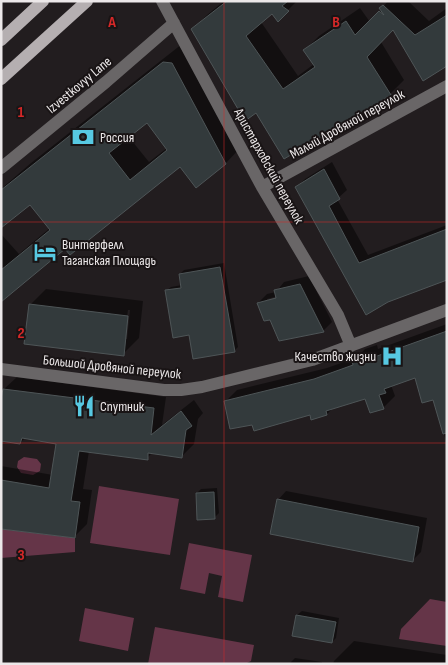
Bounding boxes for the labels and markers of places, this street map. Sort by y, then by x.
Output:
bank icon: Россия [70,124,96,150]
place label: Россия [100,129,134,146]
place label: Винтерфелл Таганская Площадь [62,236,156,269]
hotel icon: Винтерфелл Таганская Площадь [32,239,58,265]
hospital icon: Качество жизни [379,343,405,369]
place label: Качество жизни [295,348,376,365]
restaurant icon: Спутник [71,393,97,419]
place label: Спутник [100,398,145,415]

